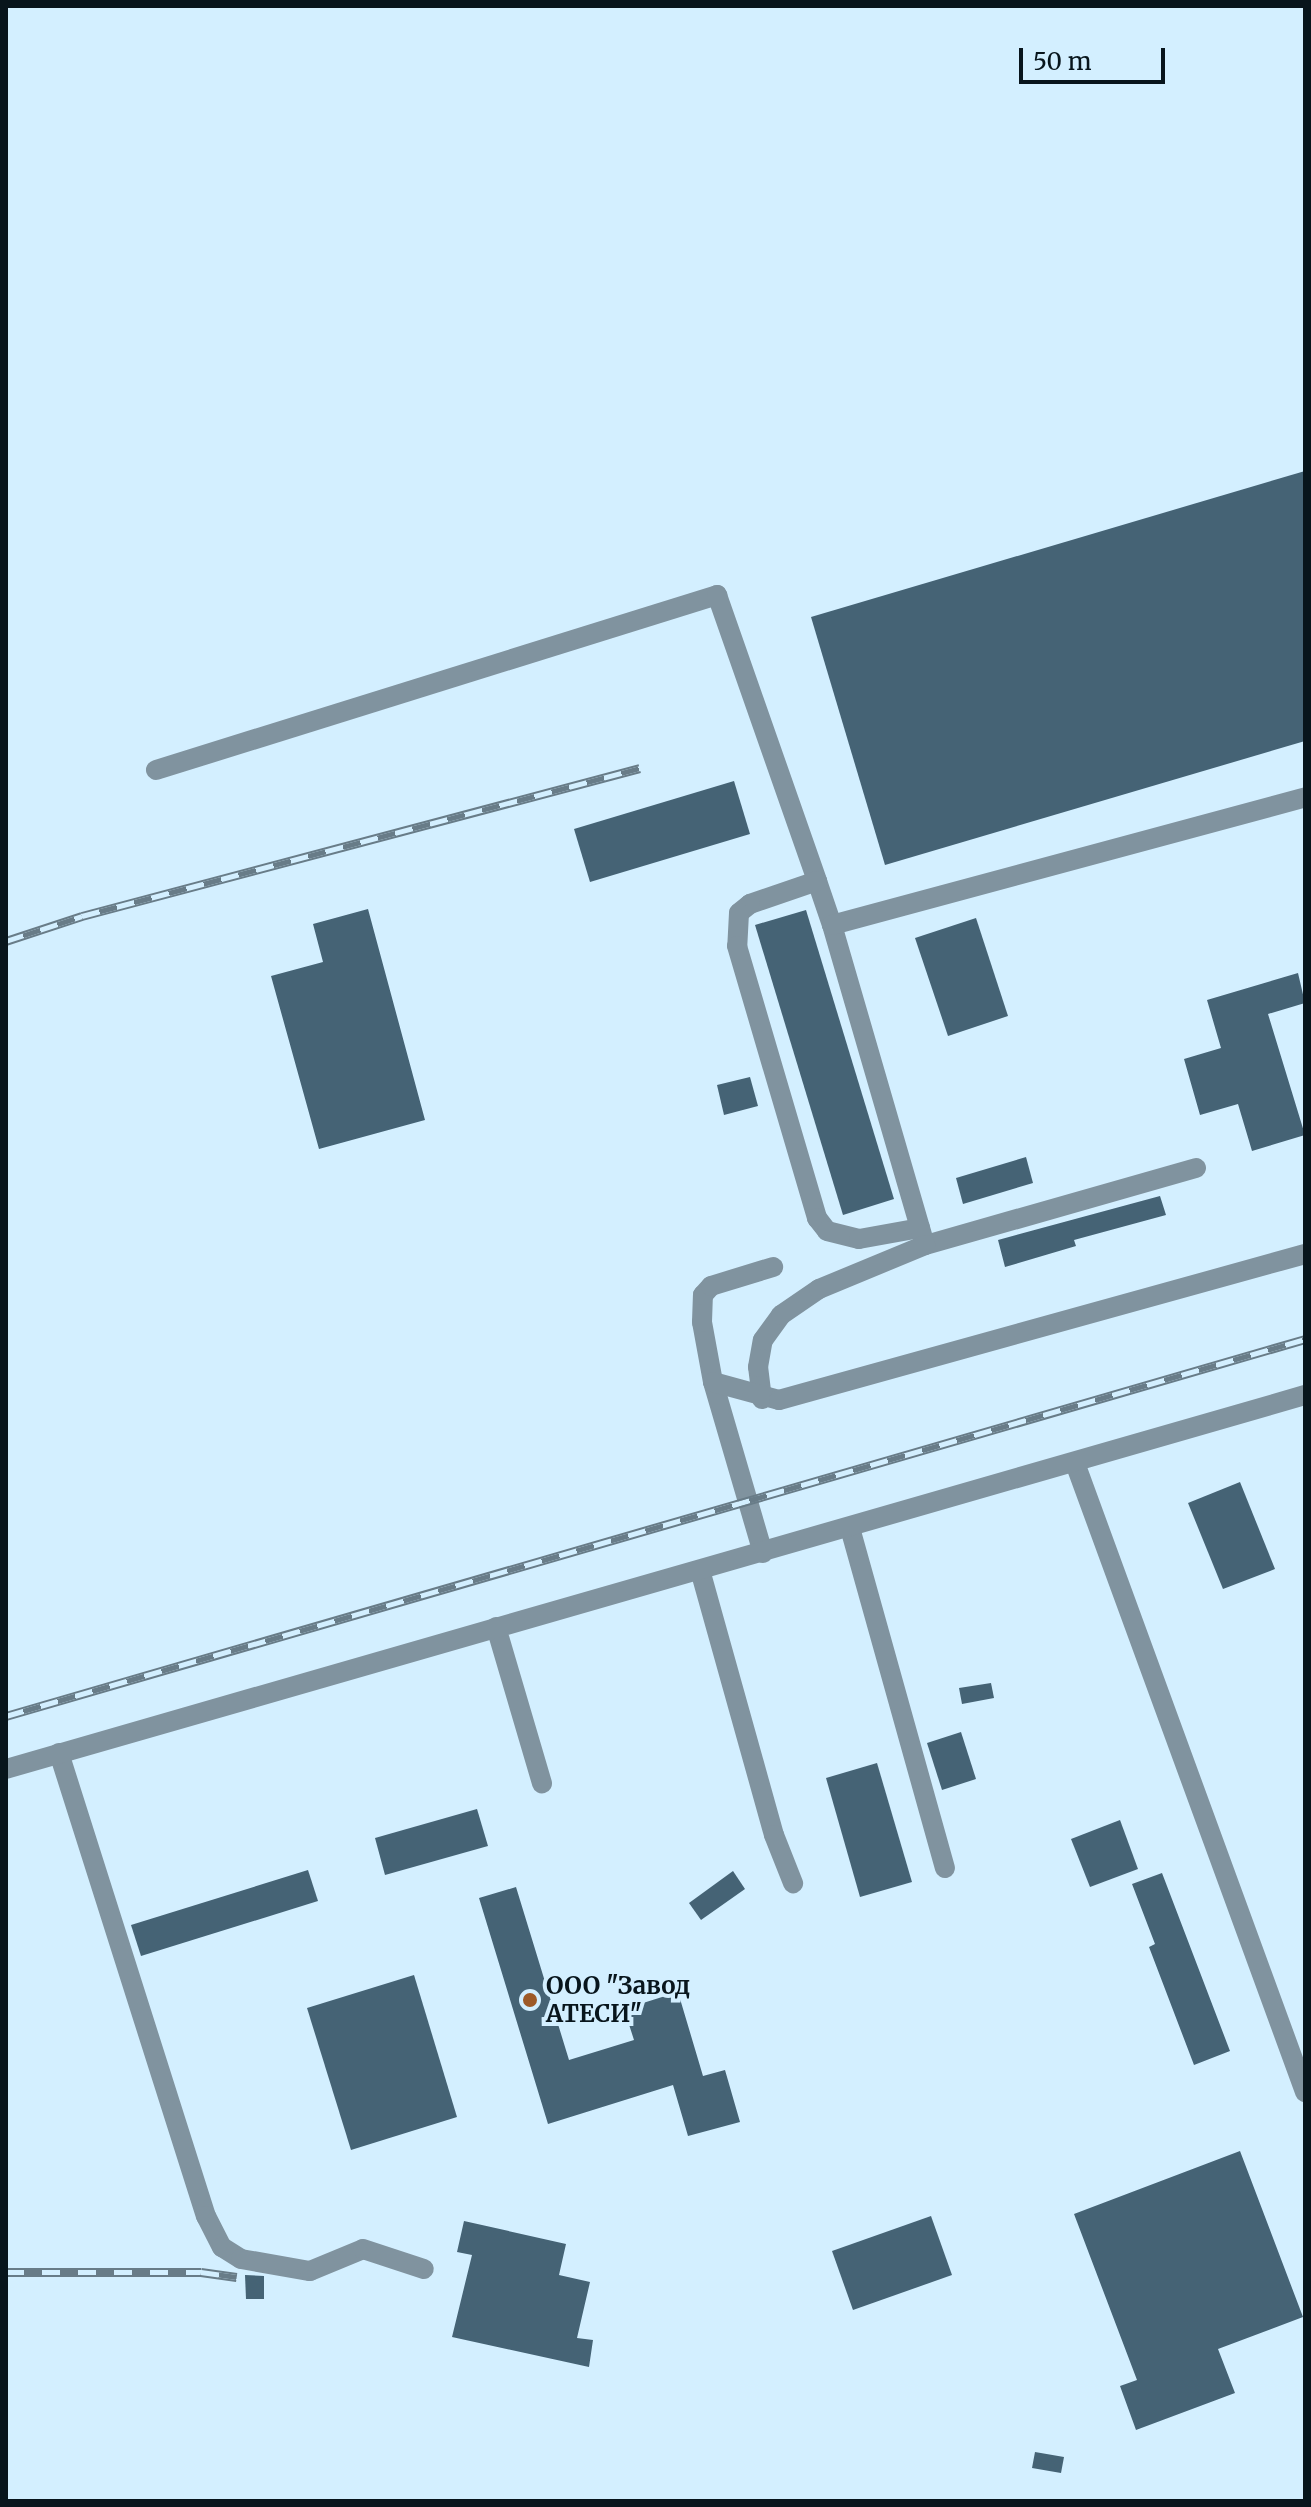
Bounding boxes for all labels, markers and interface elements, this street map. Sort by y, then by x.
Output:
scale bar [1023,32,1169,82]
text: 50 m [1033,46,1092,77]
place label: ООО "Завод АТЕСИ" [546,1972,690,2028]
marker: ООО "Завод АТЕСИ" [521,1991,539,2009]

